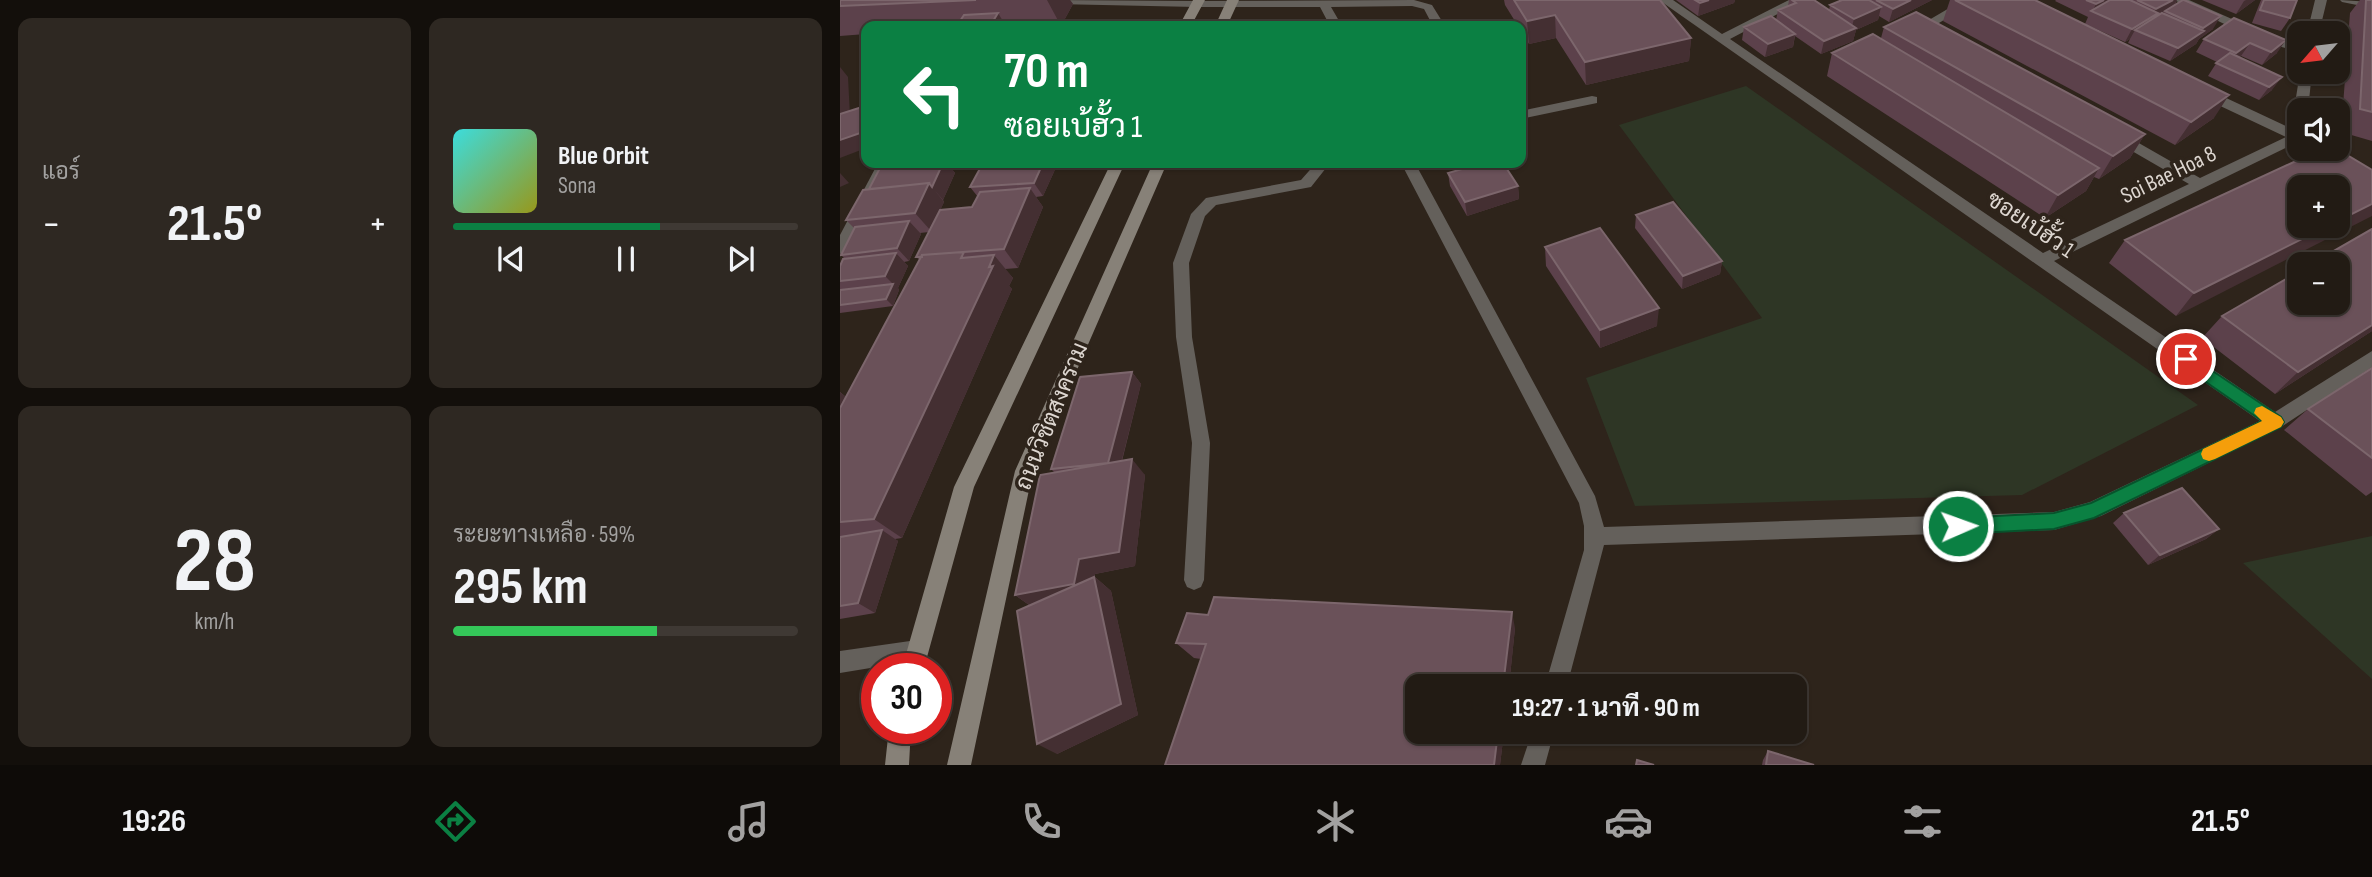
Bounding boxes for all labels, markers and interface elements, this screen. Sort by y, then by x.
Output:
north arrow [2287,21,2350,84]
map controls [2287,21,2350,315]
text: 70 m [1004,43,1089,102]
icon: left [889,49,980,140]
button: sound [2287,98,2350,161]
text: ซอยเบ้ฮั้ว 1 [1004,108,1142,147]
street label: Soi Bae Hoa 8 [2116,140,2221,210]
text: Blue Orbit [558,141,649,172]
text: แอร์ [42,158,80,186]
text: Sona [558,172,596,200]
button: + [2287,175,2350,238]
street label: ซอยเบ้ฮั้ว 1 [1981,179,2084,264]
text: 21.5° [167,193,262,256]
text: − [42,202,61,247]
text: + [368,202,387,247]
icon: previous [492,240,530,278]
icon: pause [607,240,645,278]
icon: next [722,240,760,278]
button: − [2287,252,2350,315]
pin [2156,329,2216,389]
street label: ถนนวิชิตสงคราม [1009,338,1094,494]
icon: arrive [2167,340,2205,378]
position arrow [1921,489,1995,563]
text: 28 [173,508,256,617]
text: ระยะทางเหลือ · 59% [453,521,635,549]
text: 295 km [453,556,588,619]
text: km/h [195,608,234,636]
speed limit sign: 30 [861,653,952,744]
text: 19:27 · 1 นาที · 90 m [1512,693,1700,724]
icon: directions [431,797,480,846]
icon: music [724,797,773,846]
icon: phone [1017,797,1066,846]
icon: climate [1311,797,1360,846]
icon: car [1604,797,1653,846]
icon: filters [1898,797,1947,846]
text: 19:26 [122,802,186,841]
text: 21.5° [2191,802,2250,841]

